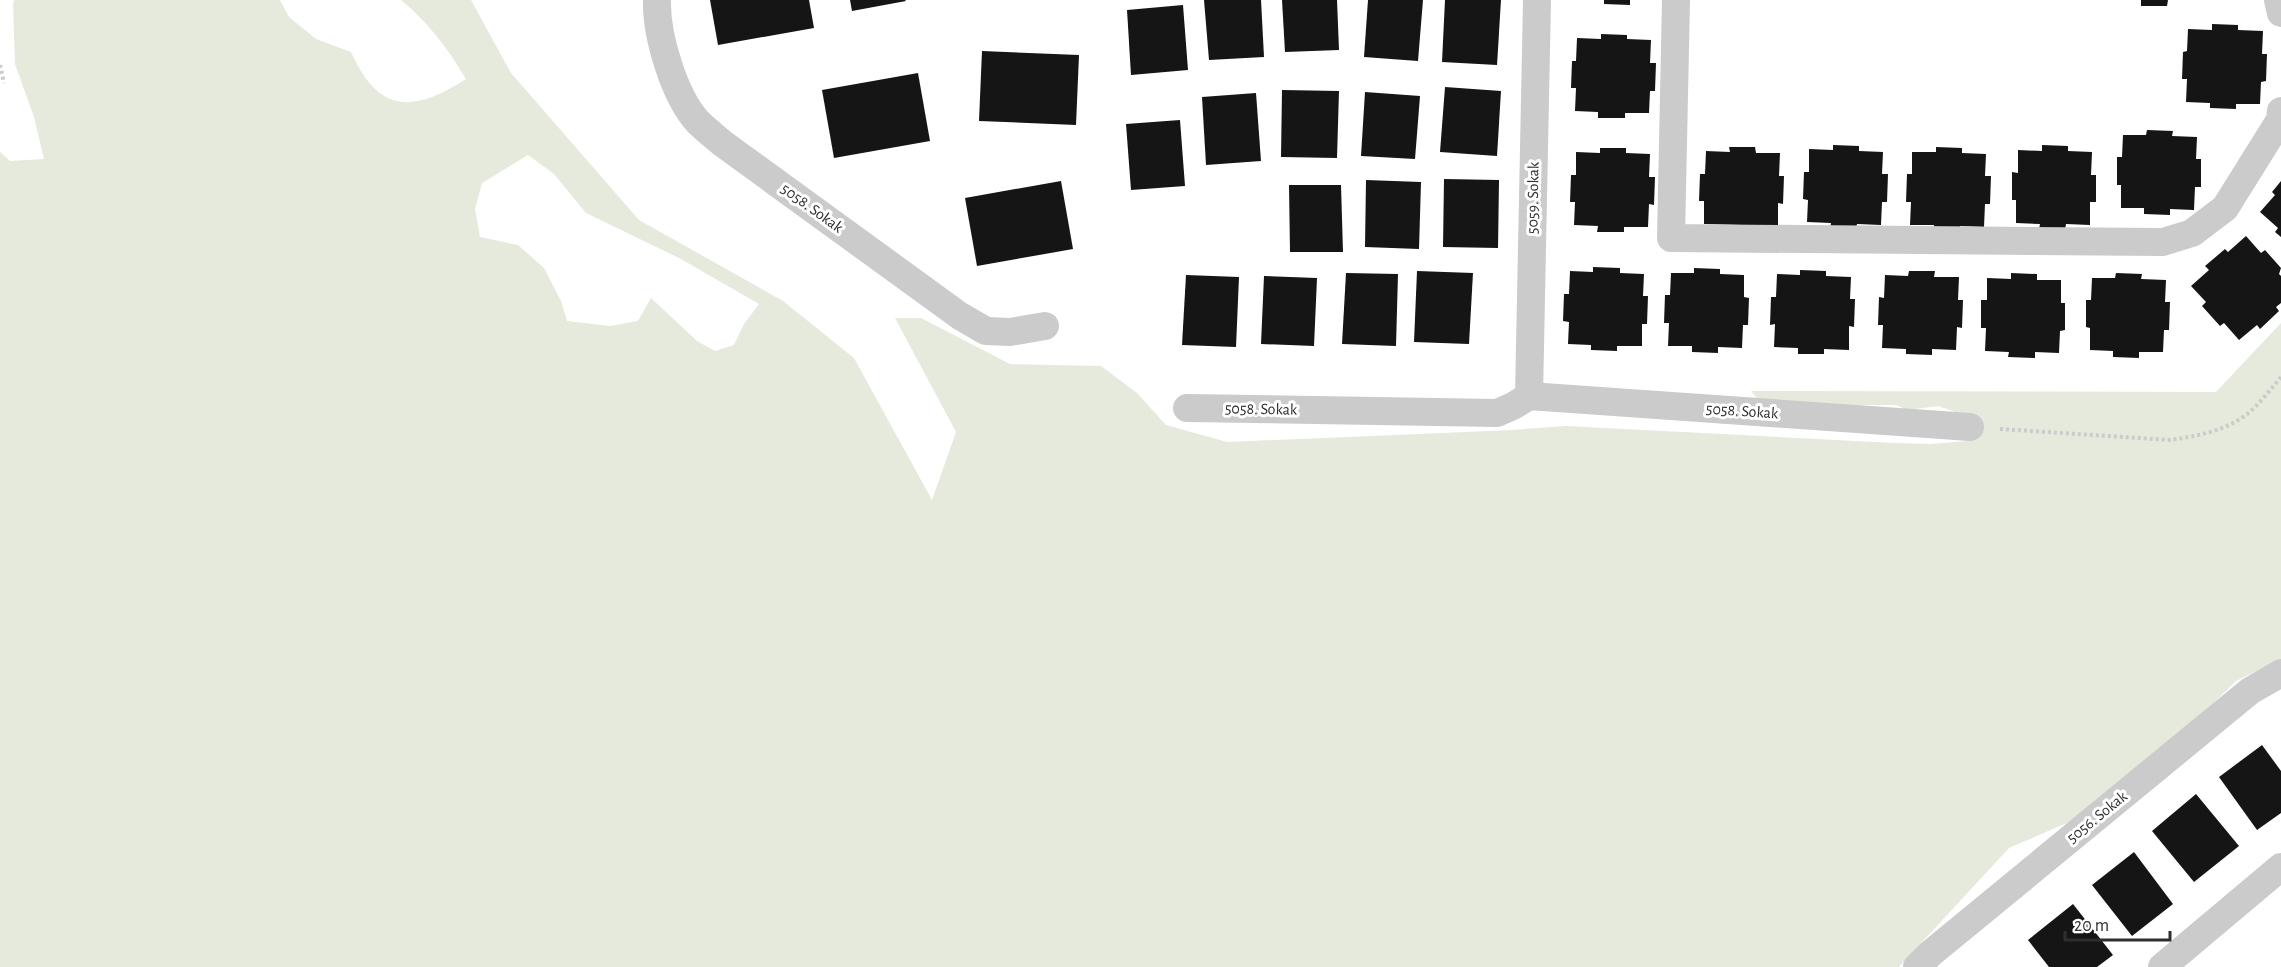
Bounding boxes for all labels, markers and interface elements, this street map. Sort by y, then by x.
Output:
street label: 5059. Sokak [1524,161,1542,234]
street label: 5058. Sokak [778,180,847,236]
street label: 5058. Sokak [1225,400,1298,418]
street label: 5058. Sokak [1705,400,1779,422]
street label: 5056. Sokak [2064,788,2131,846]
scale bar [2065,904,2170,942]
text: 20 m [2074,917,2109,935]

